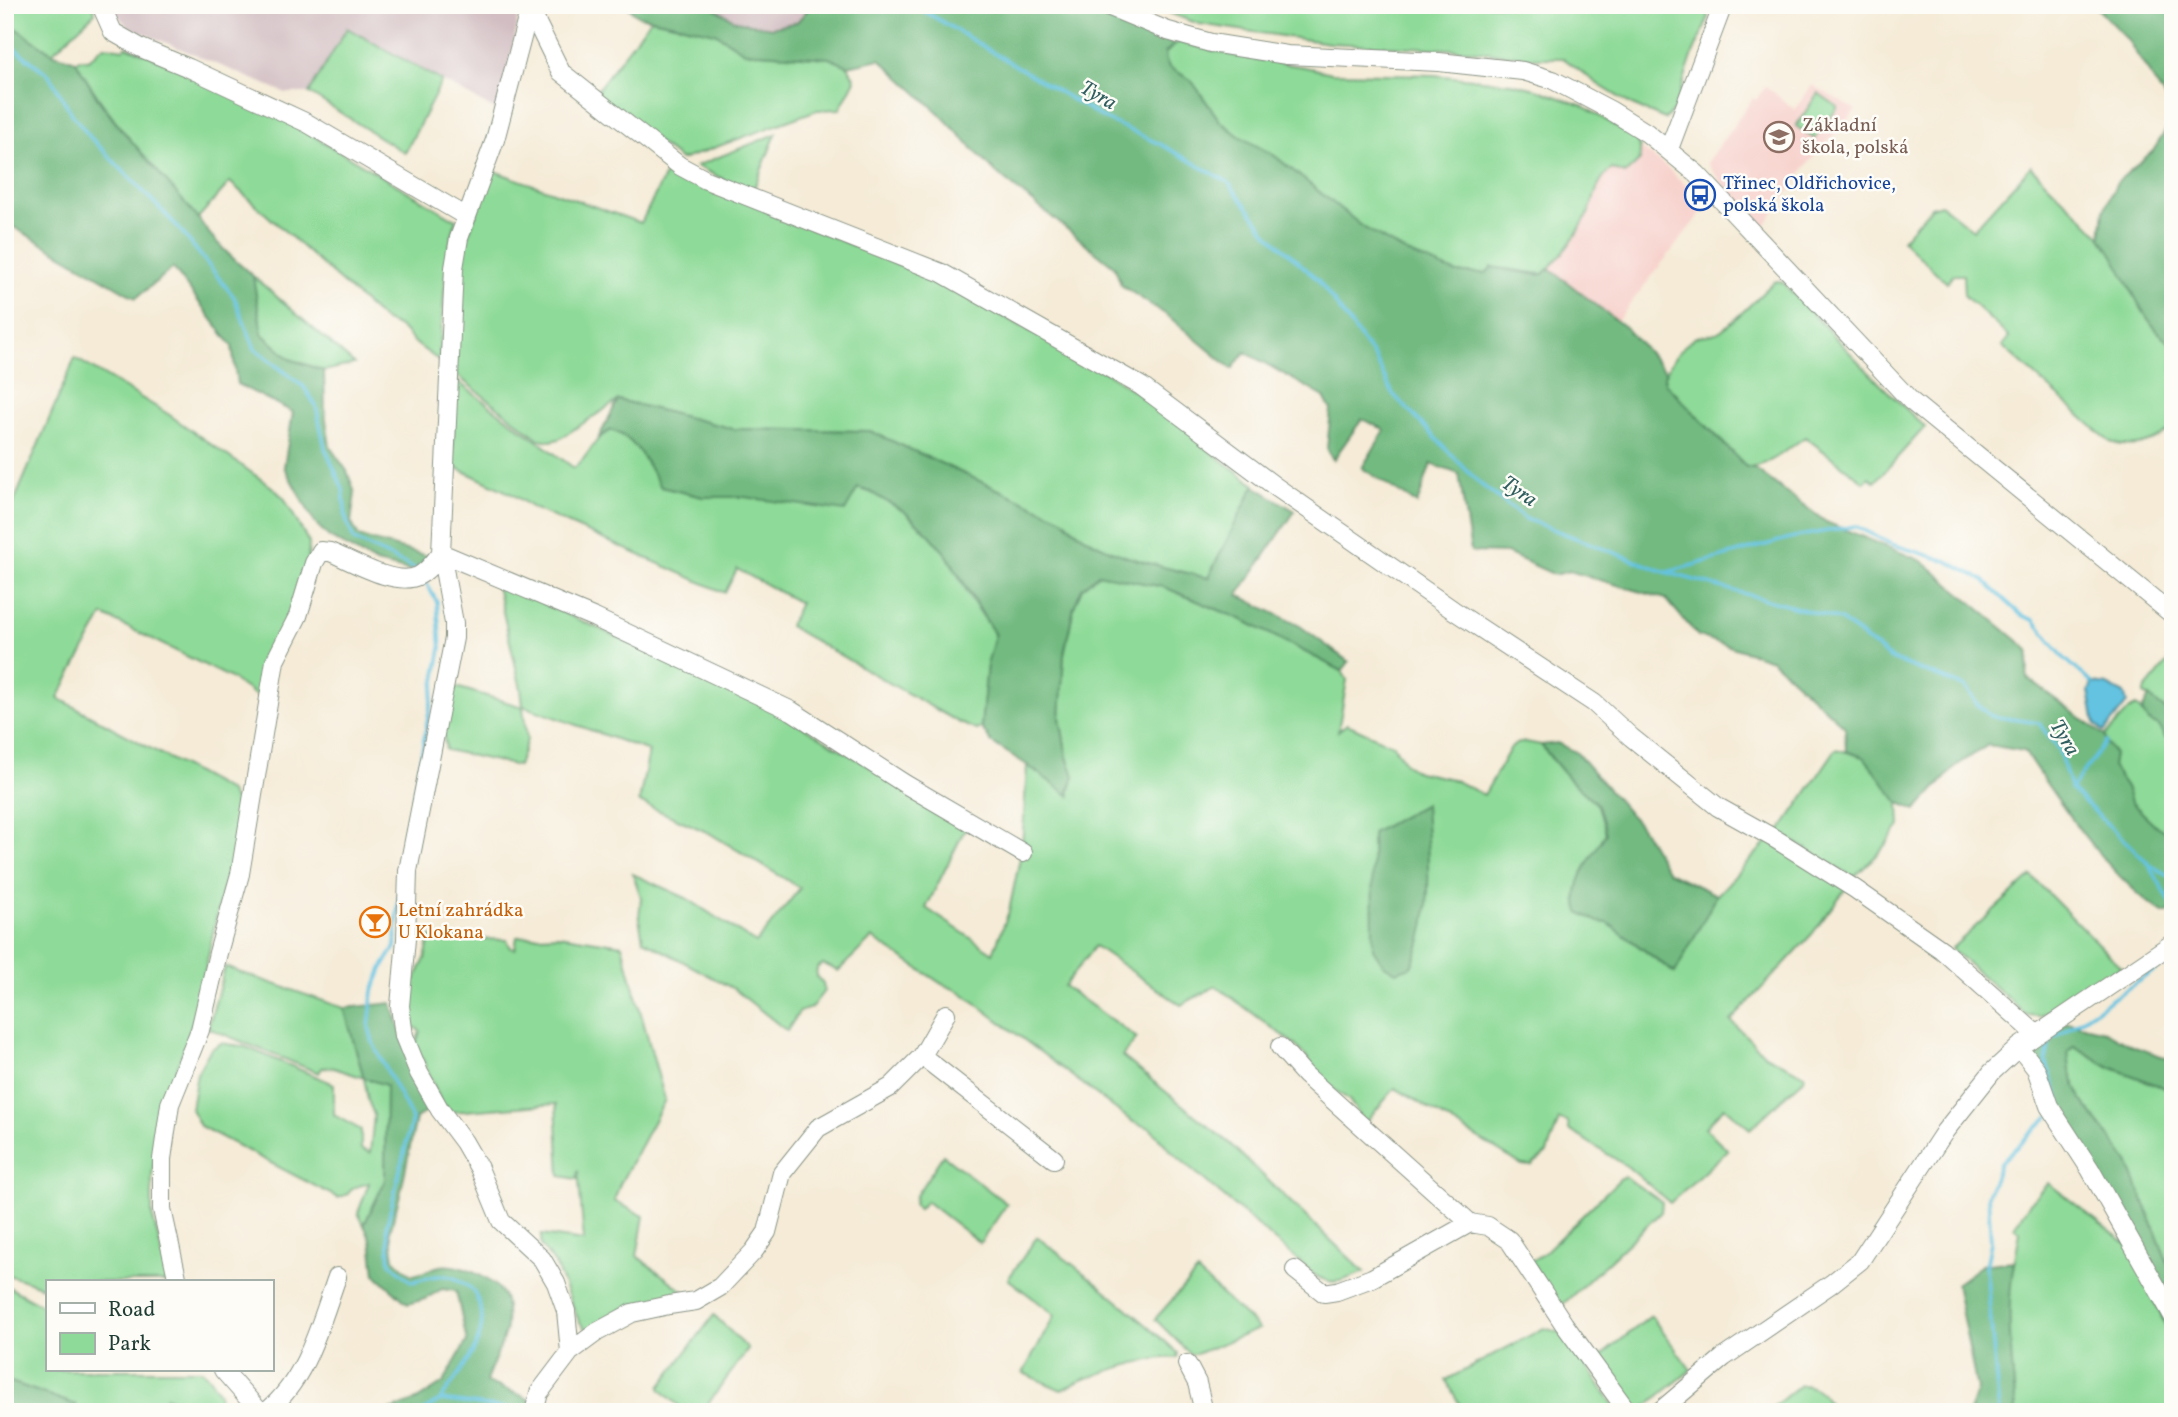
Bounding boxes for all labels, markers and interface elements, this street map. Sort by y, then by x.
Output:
water label: Tyra [1075,74,1122,118]
place label: Základní škola, polská [1802,113,1908,161]
school or university icon: Základní škola, polská [1762,120,1796,154]
place label: Třinec, Oldřichovice, polská škola [1723,171,1896,219]
bus stop icon: Třinec, Oldřichovice, polská škola [1683,178,1717,212]
water label: Tyra [1495,469,1543,515]
water label: Tyra [2042,714,2086,762]
place label: Letní zahrádka U Klokana [398,898,523,946]
bar icon: Letní zahrádka U Klokana [358,905,392,939]
legend [46,1280,273,1372]
text: Road [108,1296,155,1325]
text: Park [108,1330,151,1359]

